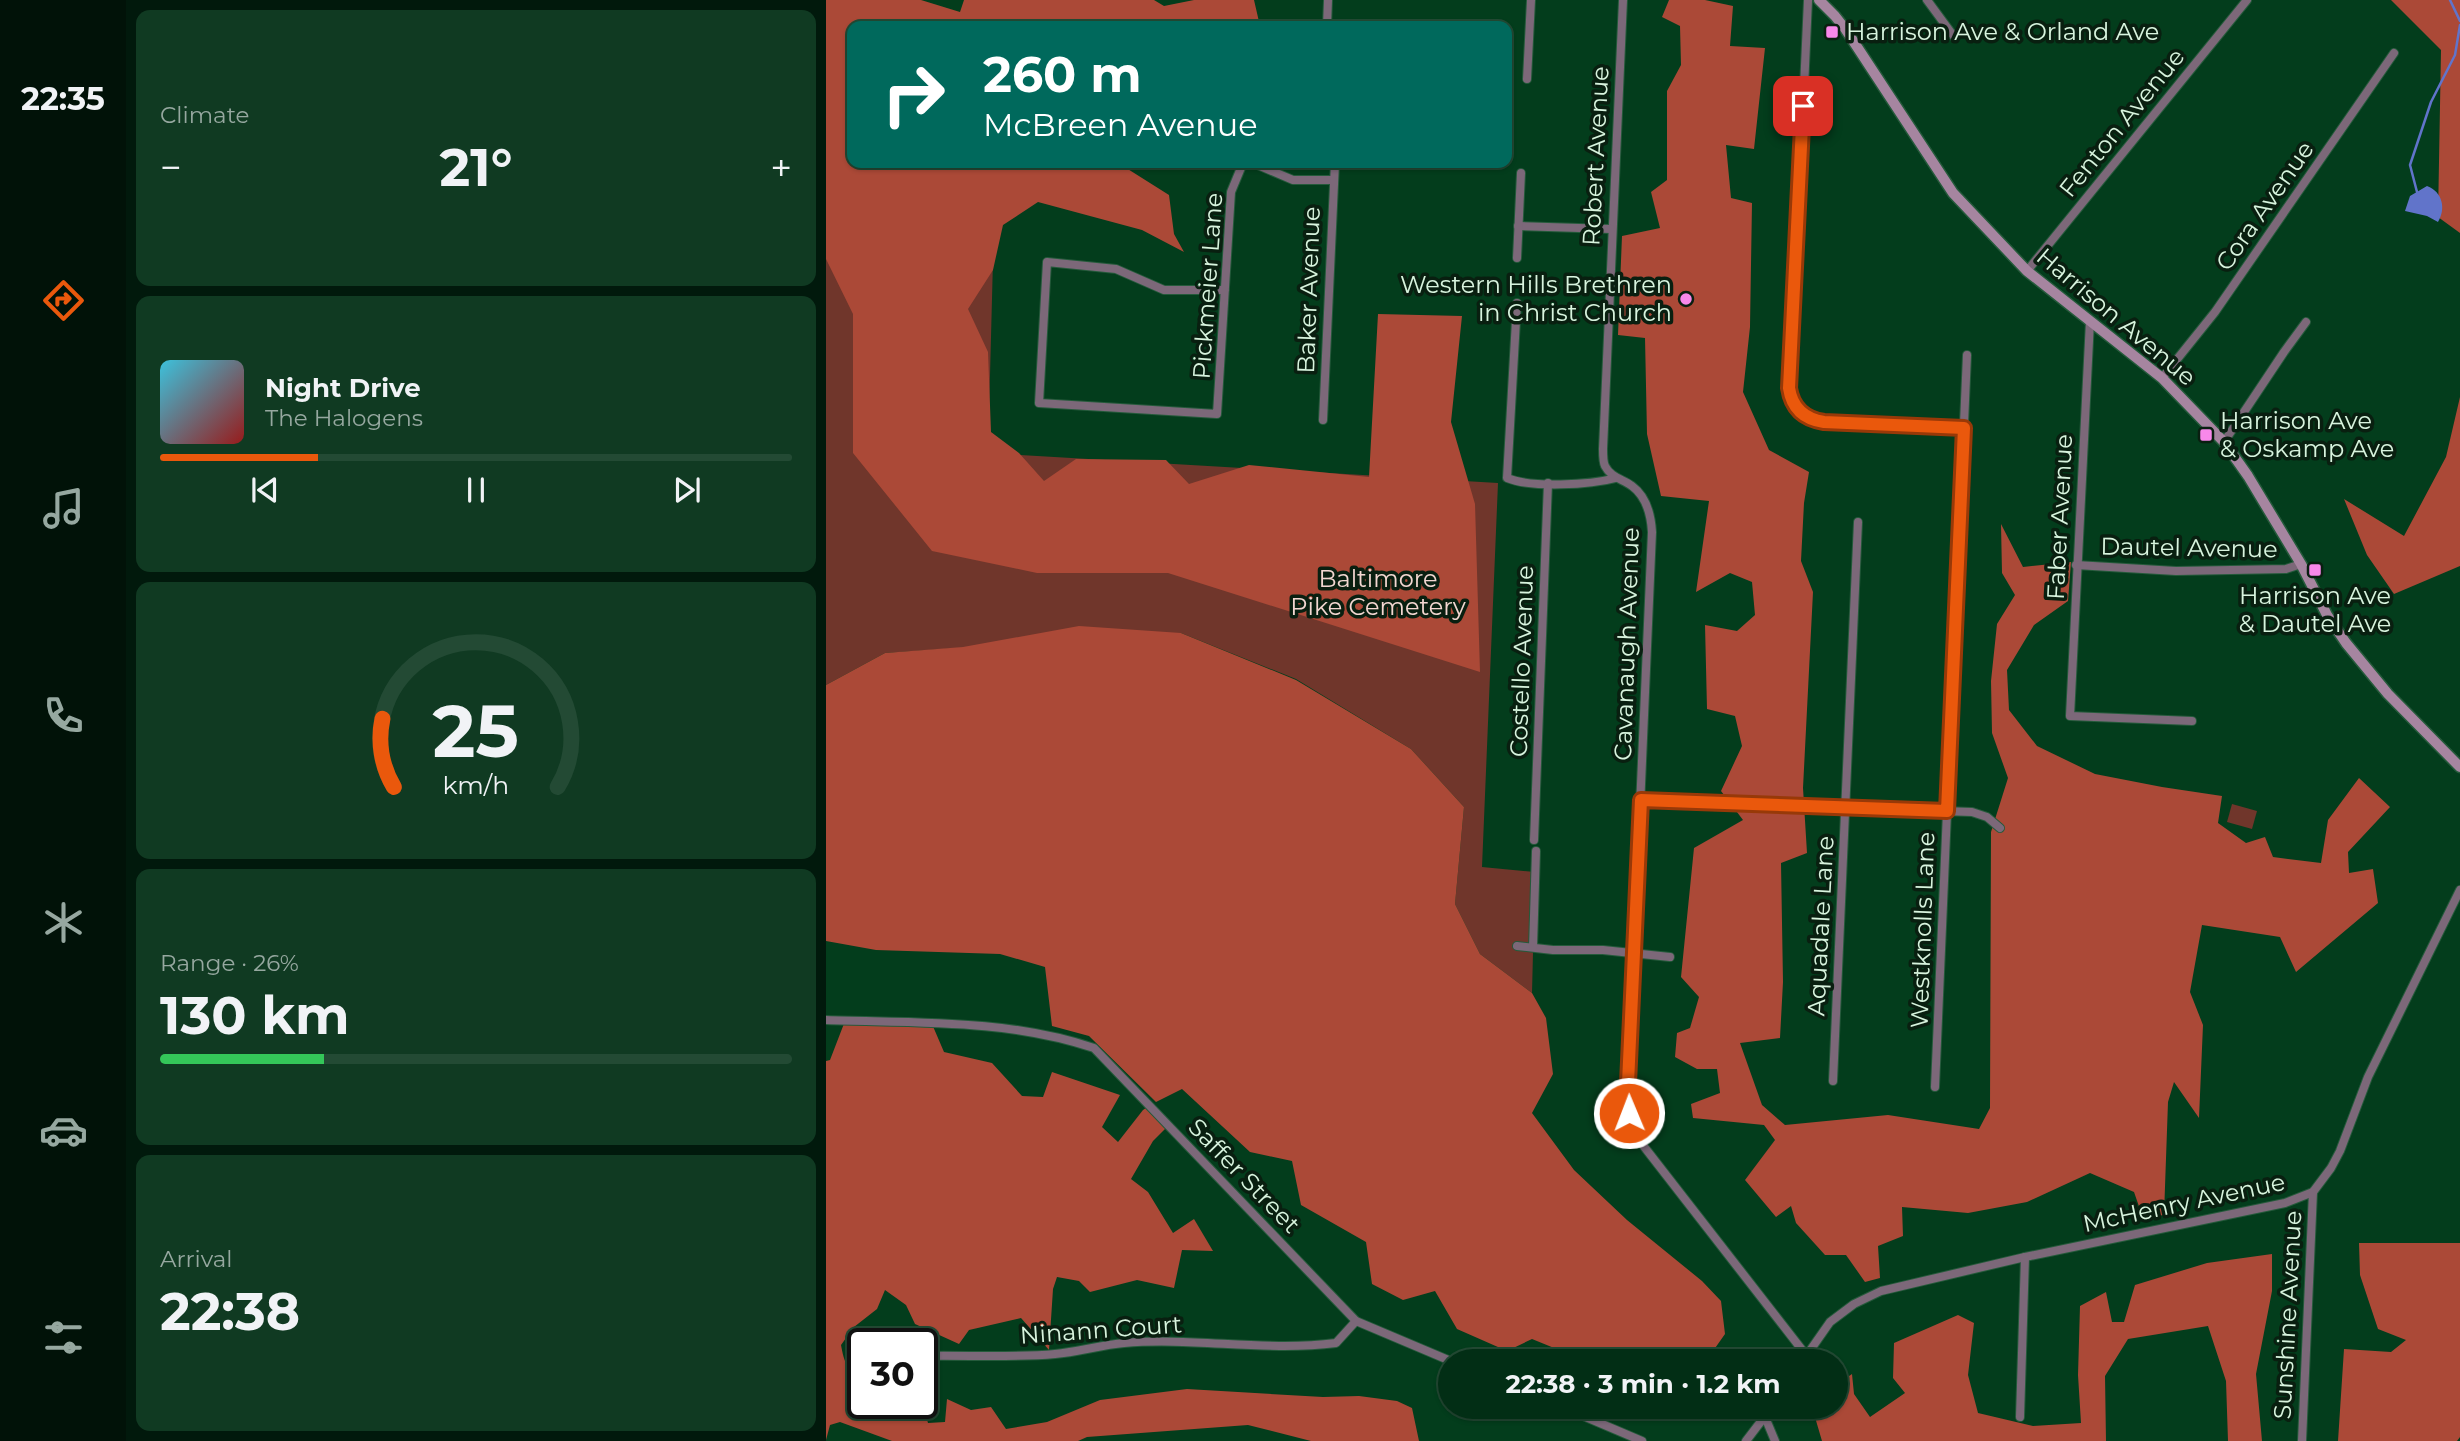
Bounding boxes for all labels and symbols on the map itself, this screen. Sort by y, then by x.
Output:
place label: Harrison Ave & Orland Ave [1846,17,2159,46]
marker: Harrison Ave & Orland Ave [1824,24,1840,40]
street label: Fenton Avenue [2053,42,2190,203]
street label: Robert Avenue [1576,65,1615,246]
pin [1773,76,1833,136]
street label: Cora Avenue [2209,135,2320,276]
street label: Pickmeier Lane [1187,192,1228,380]
street label: Baker Avenue [1291,206,1326,374]
street label: Harrison Avenue [2031,242,2202,392]
place label: Western Hills Brethren in Christ Church [1400,270,1672,327]
marker: Western Hills Brethren in Christ Church [1678,291,1694,307]
place label: Harrison Ave & Oskamp Ave [2220,406,2394,463]
marker: Harrison Ave & Oskamp Ave [2198,427,2214,443]
street label: Faber Avenue [2041,433,2078,601]
street label: Cavanaugh Avenue [1608,527,1645,761]
street label: Dautel Avenue [2100,531,2278,564]
marker: Harrison Ave & Dautel Ave [2307,562,2323,578]
park label: Baltimore Pike Cemetery [1290,564,1466,621]
street label: Costello Avenue [1504,565,1539,757]
place label: Harrison Ave & Dautel Ave [2239,581,2391,638]
street label: Westknolls Lane [1905,831,1940,1029]
street label: Aquadale Lane [1801,835,1840,1017]
position arrow [1592,1076,1666,1150]
street label: Saffer Street [1183,1112,1306,1239]
street label: McHenry Avenue [2080,1167,2288,1238]
street label: Sunshine Avenue [2268,1210,2307,1420]
street label: Ninann Court [1019,1309,1183,1350]
speed limit sign: 30 [847,1328,938,1419]

